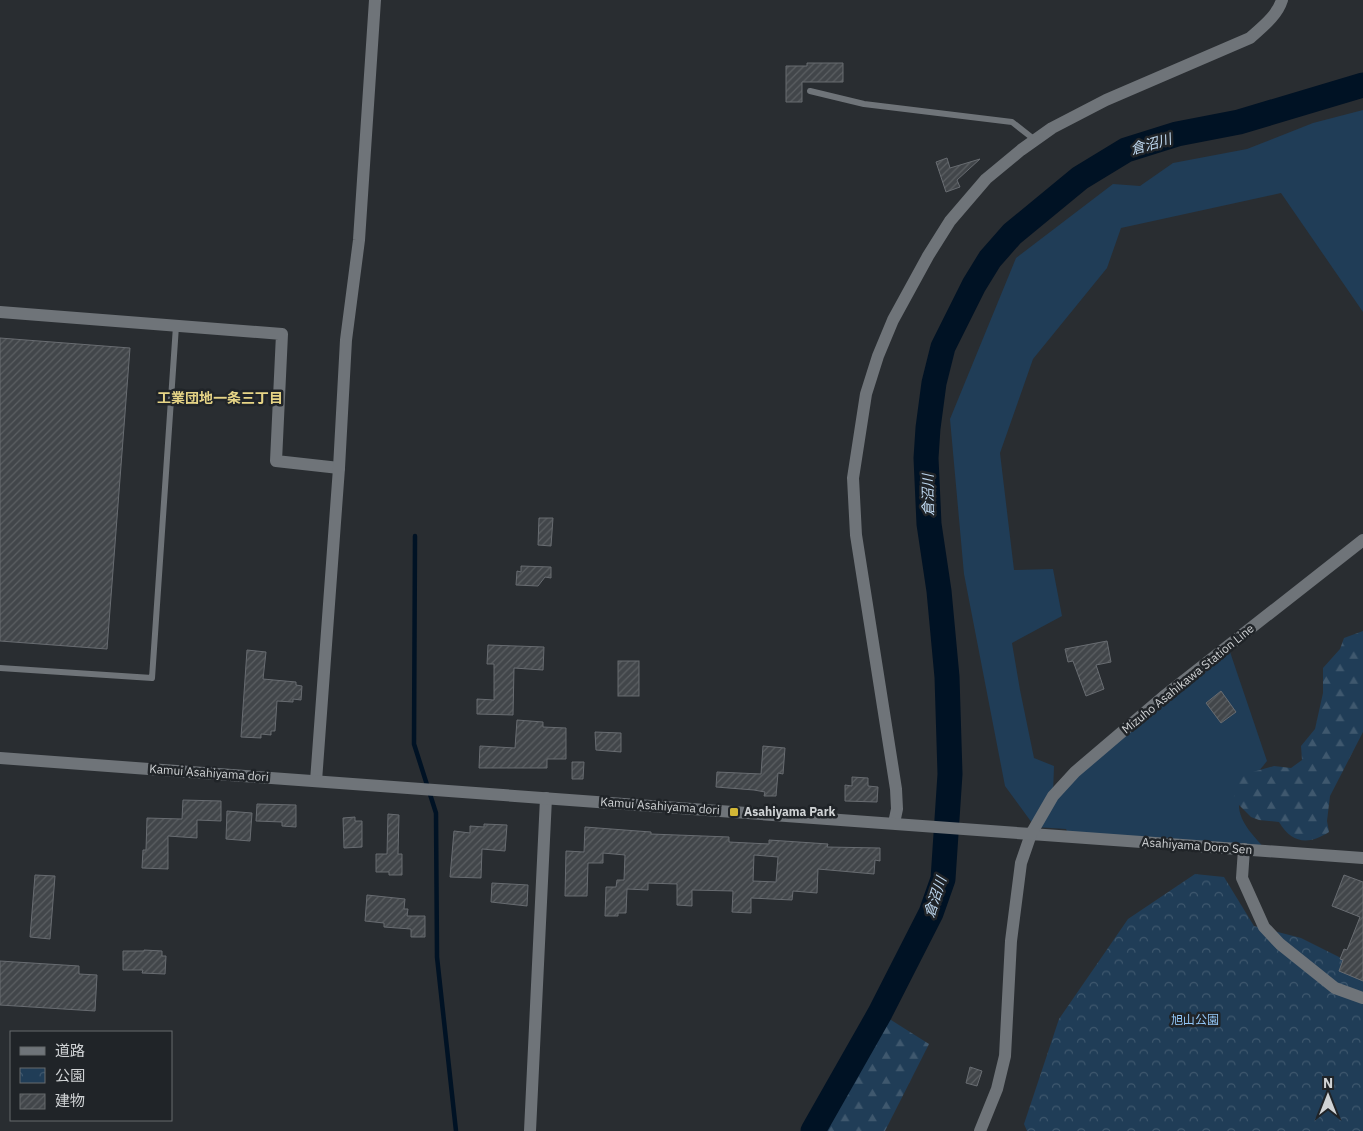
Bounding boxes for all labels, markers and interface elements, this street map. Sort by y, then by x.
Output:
water label: 倉沼川 [1128,129,1176,158]
district label: 工業団地一条三丁目 [157,389,283,407]
water label: 倉沼川 [919,472,937,516]
street label: Mizuho Asahikawa Station Line [1119,620,1257,737]
street label: Kamui Asahiyama dori [149,761,269,784]
street label: Kamui Asahiyama dori [600,794,720,817]
place label: Asahiyama Park [744,804,836,819]
marker: Asahiyama Park [728,806,740,818]
street label: Asahiyama Doro Sen [1141,834,1253,857]
water label: 倉沼川 [920,872,951,920]
park label: 旭山公園 [1171,1012,1219,1027]
legend [10,1031,172,1121]
text: 道路 [55,1041,85,1060]
text: 公園 [55,1066,85,1085]
north arrow [1303,1071,1353,1121]
text: N [1323,1074,1333,1092]
text: 建物 [55,1091,85,1110]

